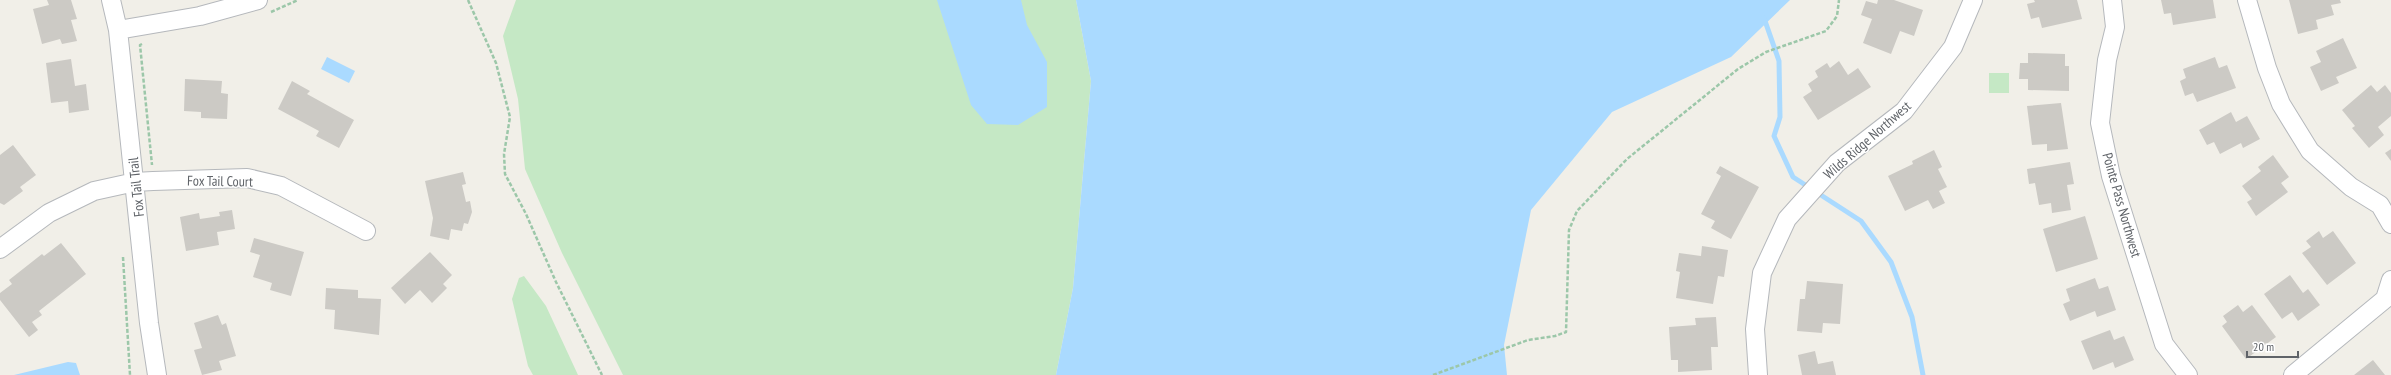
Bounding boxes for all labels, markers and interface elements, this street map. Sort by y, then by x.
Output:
street label: Wilds Ridge Northwest [1819,97,1915,183]
street label: Pointe Pass Northwest [2098,151,2146,259]
street label: Fox Tail Trail [124,156,148,218]
street label: Fox Tail Court [187,171,253,191]
scale bar [2247,333,2298,359]
text: 20 m [2253,339,2274,354]

